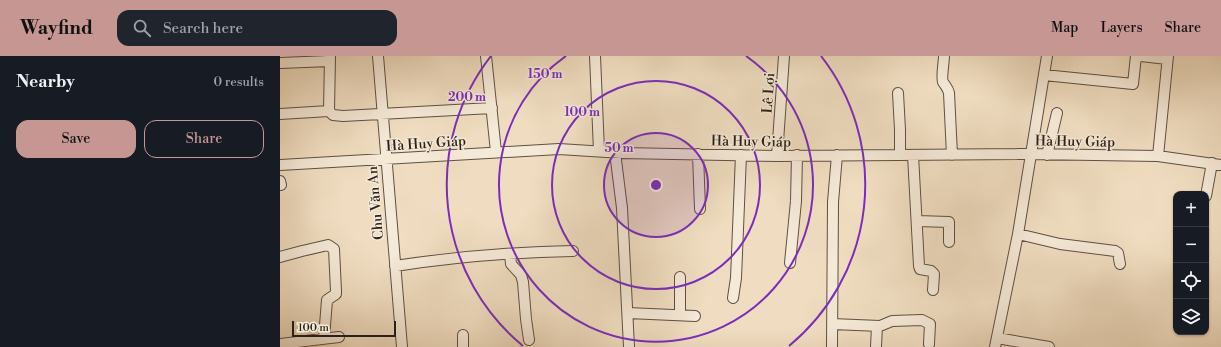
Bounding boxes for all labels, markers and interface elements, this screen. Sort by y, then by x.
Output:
search box [117,10,397,46]
text: Wayfind [20,16,93,40]
icon: search [131,17,153,39]
text: Search here [163,19,243,38]
text: Map [1051,19,1078,37]
text: Layers [1100,19,1143,37]
text: Share [1165,19,1201,37]
text: 150 m [528,67,562,82]
text: Nearby [16,71,75,93]
street label: Lê Lợi [759,72,779,114]
text: 0 results [213,74,264,90]
text: 200 m [448,90,486,105]
text: 100 m [564,105,600,120]
button: Save [16,120,136,158]
button: Share [144,120,264,158]
street label: Hà Huy Giáp [385,132,467,156]
street label: Hà Huy Giáp [711,132,791,152]
street label: Hà Huy Giáp [1035,132,1115,152]
text: 50 m [604,141,634,156]
street label: Chu Văn An [364,165,388,241]
centre of rings [649,178,663,192]
map controls [1173,191,1209,335]
button: + [1173,191,1209,227]
button: − [1173,227,1209,263]
button: locate [1173,263,1209,299]
button: layers [1173,299,1209,335]
scale bar [292,319,396,338]
text: 100 m [298,321,329,335]

